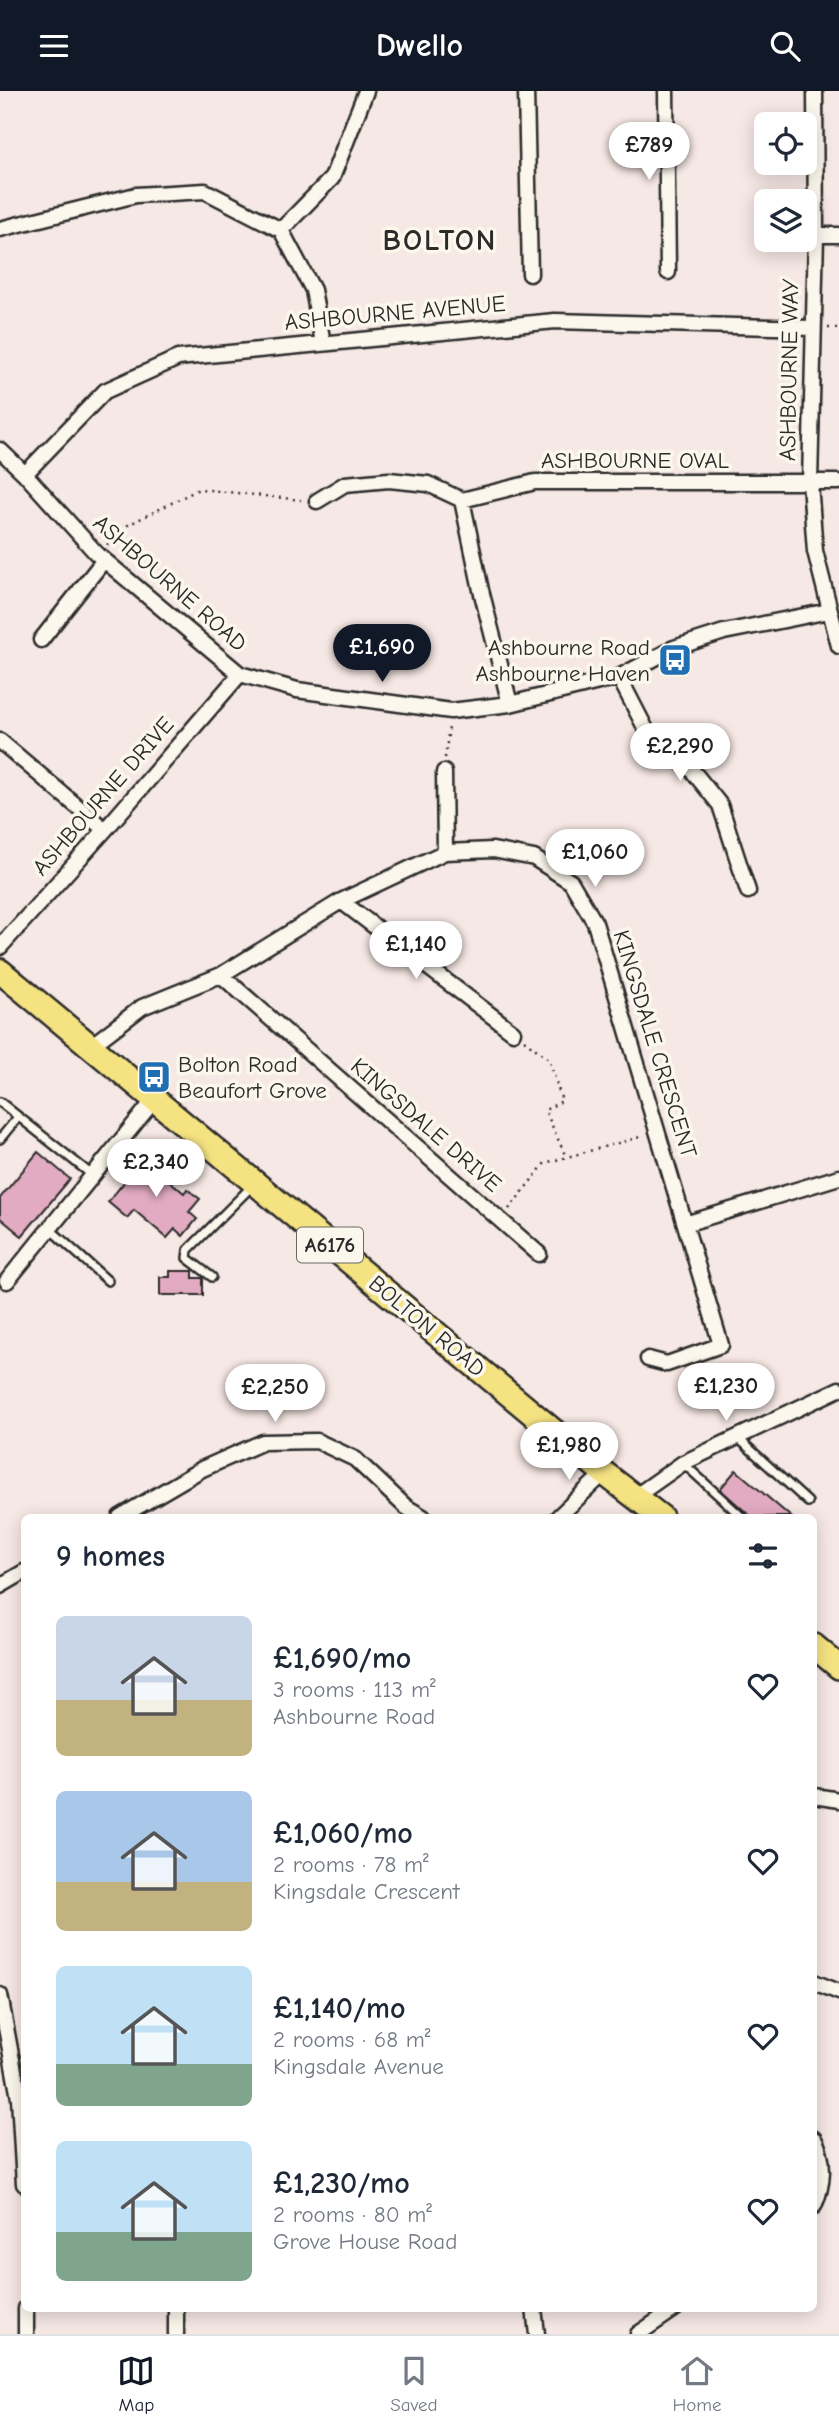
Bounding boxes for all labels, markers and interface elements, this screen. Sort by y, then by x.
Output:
icon: menu [35,27,73,65]
text: Dwello [376,27,463,64]
icon: search [766,27,804,65]
map controls [754,112,817,252]
button: locate [754,112,817,175]
pin: £789 [608,123,690,182]
text: £789 [625,131,673,158]
button: layers [754,189,817,252]
district label: BOLTON [383,223,497,258]
street label: ASHBOURNE WAY [774,278,804,461]
street label: ASHBOURNE AVENUE [283,290,507,336]
street label: ASHBOURNE OVAL [541,447,730,474]
street label: ASHBOURNE ROAD [88,509,252,657]
pin: £1,690 [325,625,439,684]
text: £1,690 [349,633,415,660]
place label: Ashbourne Road Ashbourne Haven [476,634,650,687]
bus stop icon: Ashbourne Road Ashbourne Haven [656,641,694,679]
street label: ASHBOURNE DRIVE [27,711,179,881]
pin: £2,290 [623,723,737,783]
text: £2,290 [646,732,714,759]
pin: £1,060 [538,829,652,889]
text: £1,060 [562,838,628,865]
pin: £1,140 [359,921,473,981]
street label: KINGSDALE CRESCENT [608,927,702,1161]
text: £1,140 [385,930,447,957]
place label: Bolton Road Beaufort Grove [178,1051,327,1104]
street label: KINGSDALE DRIVE [345,1052,507,1198]
bus stop icon: Bolton Road Beaufort Grove [135,1058,173,1096]
pin: £2,340 [99,1139,213,1199]
text: £2,340 [123,1148,189,1175]
road number: A6176 [297,1227,363,1263]
street label: BOLTON ROAD [364,1270,490,1382]
pin: £1,230 [669,1363,783,1423]
pin: £2,250 [218,1365,332,1424]
text: £1,230 [694,1372,758,1399]
text: £2,250 [241,1373,309,1400]
pin: £1,980 [512,1423,626,1482]
text: £1,980 [536,1431,602,1458]
icon: filters [744,1537,782,1575]
text: 9 homes [56,1539,165,1574]
text: £1,690/mo [273,1641,411,1676]
icon: home [112,1644,196,1728]
icon: heart [744,1667,782,1705]
text: 3 rooms · 113 m² [273,1676,436,1703]
text: Ashbourne Road [273,1703,435,1730]
text: £1,060/mo [273,1816,413,1851]
icon: home [112,1819,196,1903]
icon: heart [744,1842,782,1880]
text: 2 rooms · 78 m² [273,1851,429,1878]
text: Kingsdale Crescent [273,1878,460,1905]
text: £1,140/mo [273,1991,406,2026]
icon: home [112,1994,196,2078]
icon: heart [744,2017,782,2055]
text: 2 rooms · 68 m² [273,2026,431,2053]
text: Kingsdale Avenue [273,2053,444,2080]
text: £1,230/mo [273,2166,410,2201]
icon: home [112,2169,196,2253]
icon: heart [744,2192,782,2230]
text: 2 rooms · 80 m² [273,2201,432,2228]
text: Grove House Road [273,2228,457,2255]
tab: Map [117,2352,155,2416]
tab: Saved [390,2352,438,2416]
tab: Home [673,2352,722,2416]

